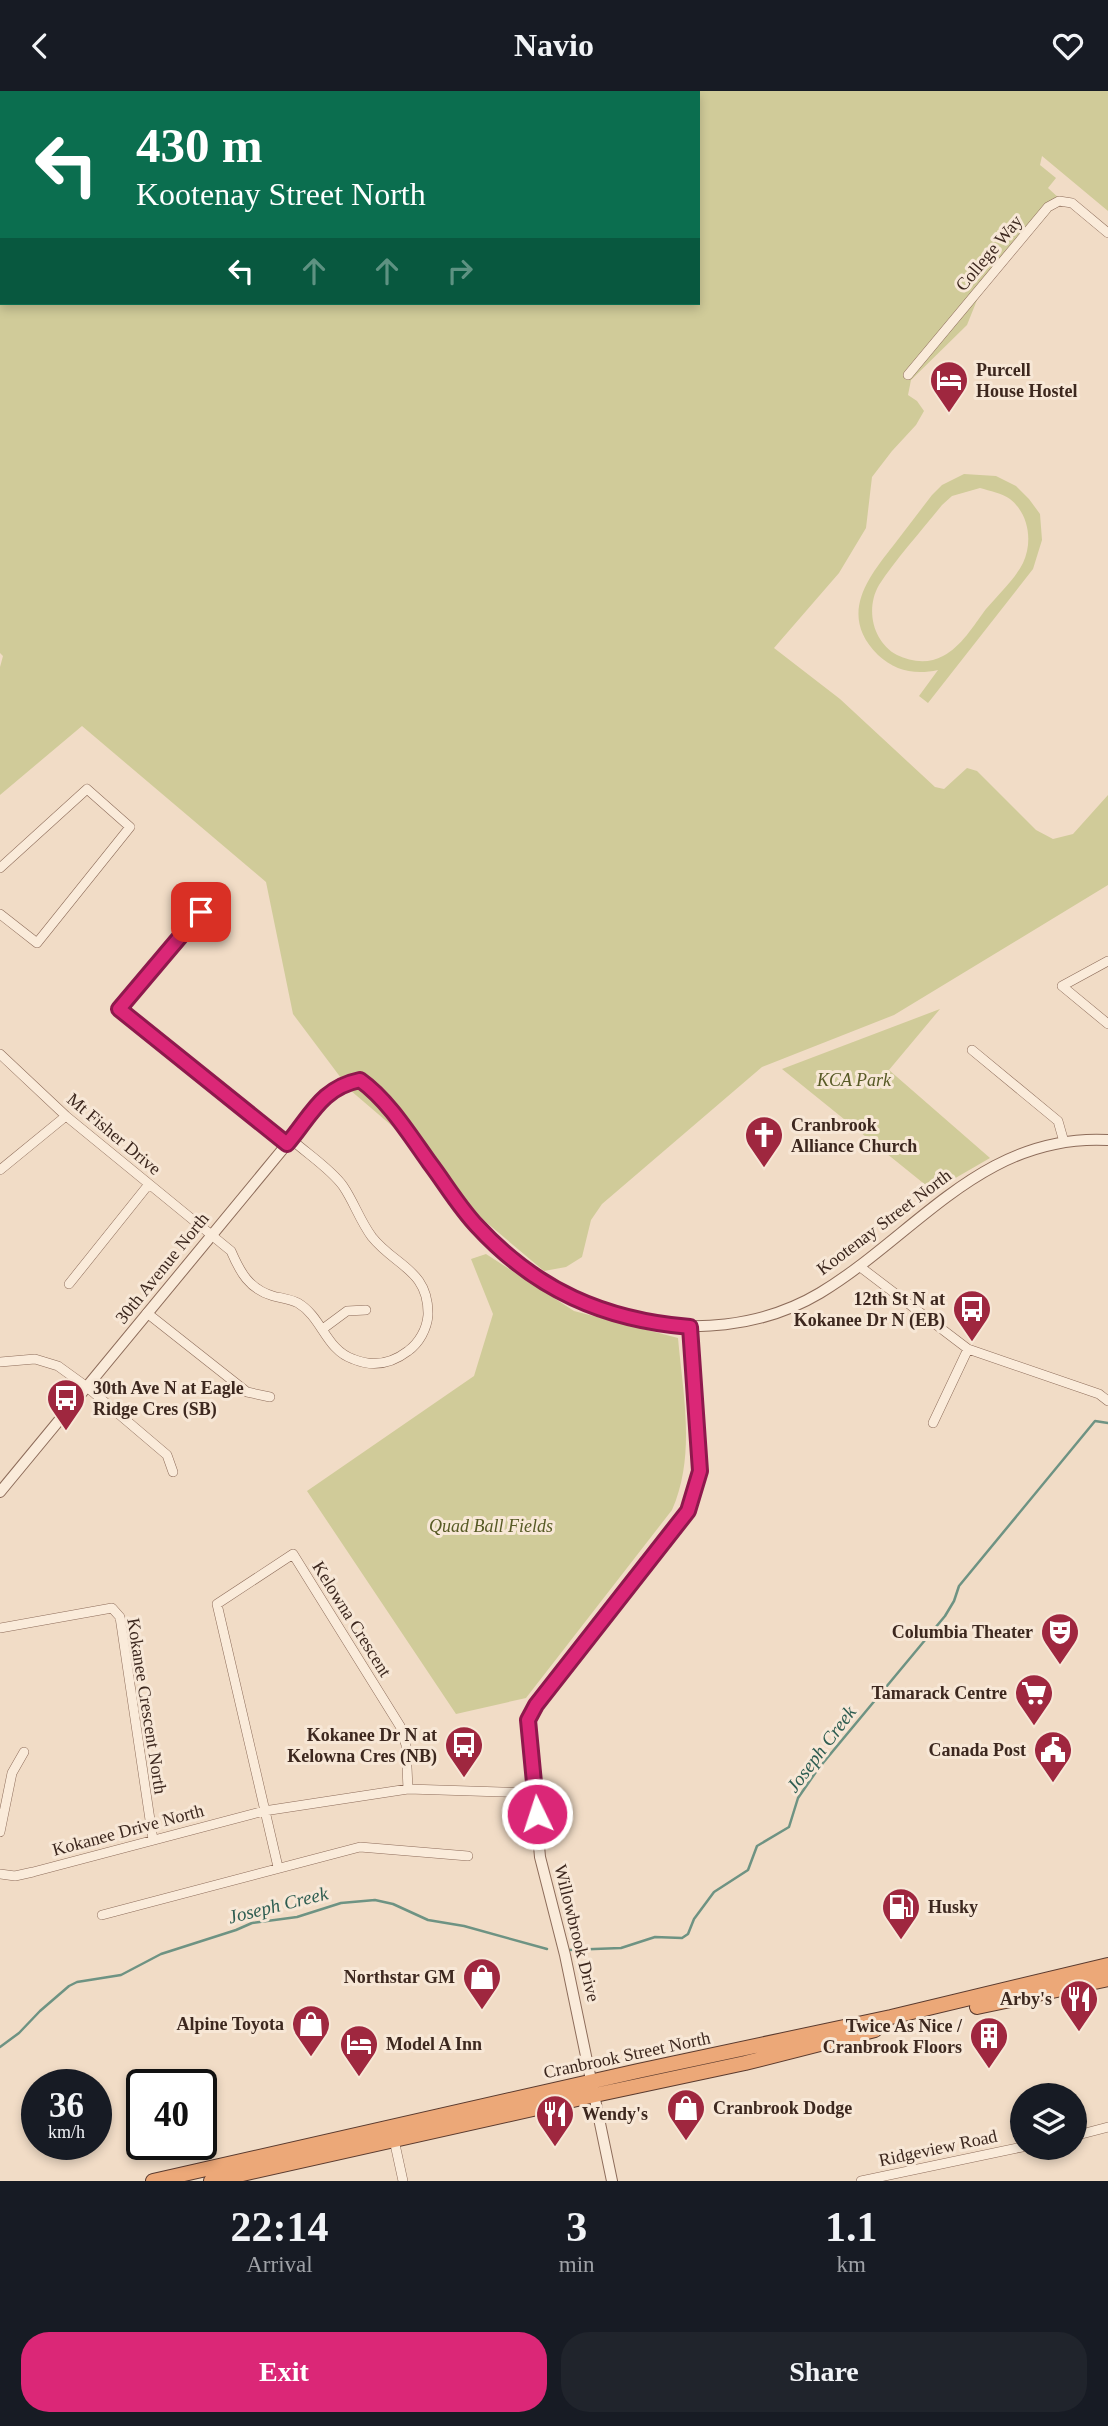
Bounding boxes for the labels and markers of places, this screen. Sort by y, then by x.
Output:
hotel icon: Purcell House Hostel [928,359,970,414]
place label: Purcell House Hostel [976,360,1078,401]
pin [171,882,231,942]
church icon: Cranbrook Alliance Church [743,1114,785,1169]
place label: Cranbrook Alliance Church [791,1115,917,1156]
bus stop icon: 12th St N at Kokanee Dr N (EB) [951,1288,993,1343]
place label: 12th St N at Kokanee Dr N (EB) [794,1289,945,1331]
bus stop icon: 30th Ave N at Eagle Ridge Cres (SB) [45,1377,87,1432]
place label: 30th Ave N at Eagle Ridge Cres (SB) [93,1378,244,1420]
theatre icon: Columbia Theater [1039,1611,1081,1666]
place label: Columbia Theater [892,1622,1033,1642]
supermarket icon: Tamarack Centre [1013,1672,1055,1727]
place label: Tamarack Centre [872,1683,1007,1703]
bus stop icon: Kokanee Dr N at Kelowna Cres (NB) [443,1724,485,1779]
place label: Kokanee Dr N at Kelowna Cres (NB) [287,1725,437,1767]
public building icon: Canada Post [1032,1729,1074,1784]
place label: Canada Post [928,1740,1026,1760]
fuel station icon: Husky [880,1886,922,1941]
place label: Husky [928,1897,978,1917]
shop icon: Northstar GM [461,1956,503,2011]
place label: Northstar GM [344,1967,455,1987]
restaurant icon: Arby's [1058,1978,1100,2033]
place label: Arby's [1000,1989,1052,2009]
shop icon: Alpine Toyota [290,2003,332,2058]
place label: Alpine Toyota [176,2014,284,2034]
building icon: Twice As Nice / Cranbrook Floors [968,2015,1010,2070]
place label: Twice As Nice / Cranbrook Floors [823,2016,963,2057]
hotel icon: Model A Inn [338,2023,380,2078]
place label: Model A Inn [386,2034,482,2054]
shop icon: Cranbrook Dodge [665,2087,707,2142]
restaurant icon: Wendy's [534,2093,576,2148]
place label: Cranbrook Dodge [713,2098,852,2118]
place label: Wendy's [582,2104,648,2124]

